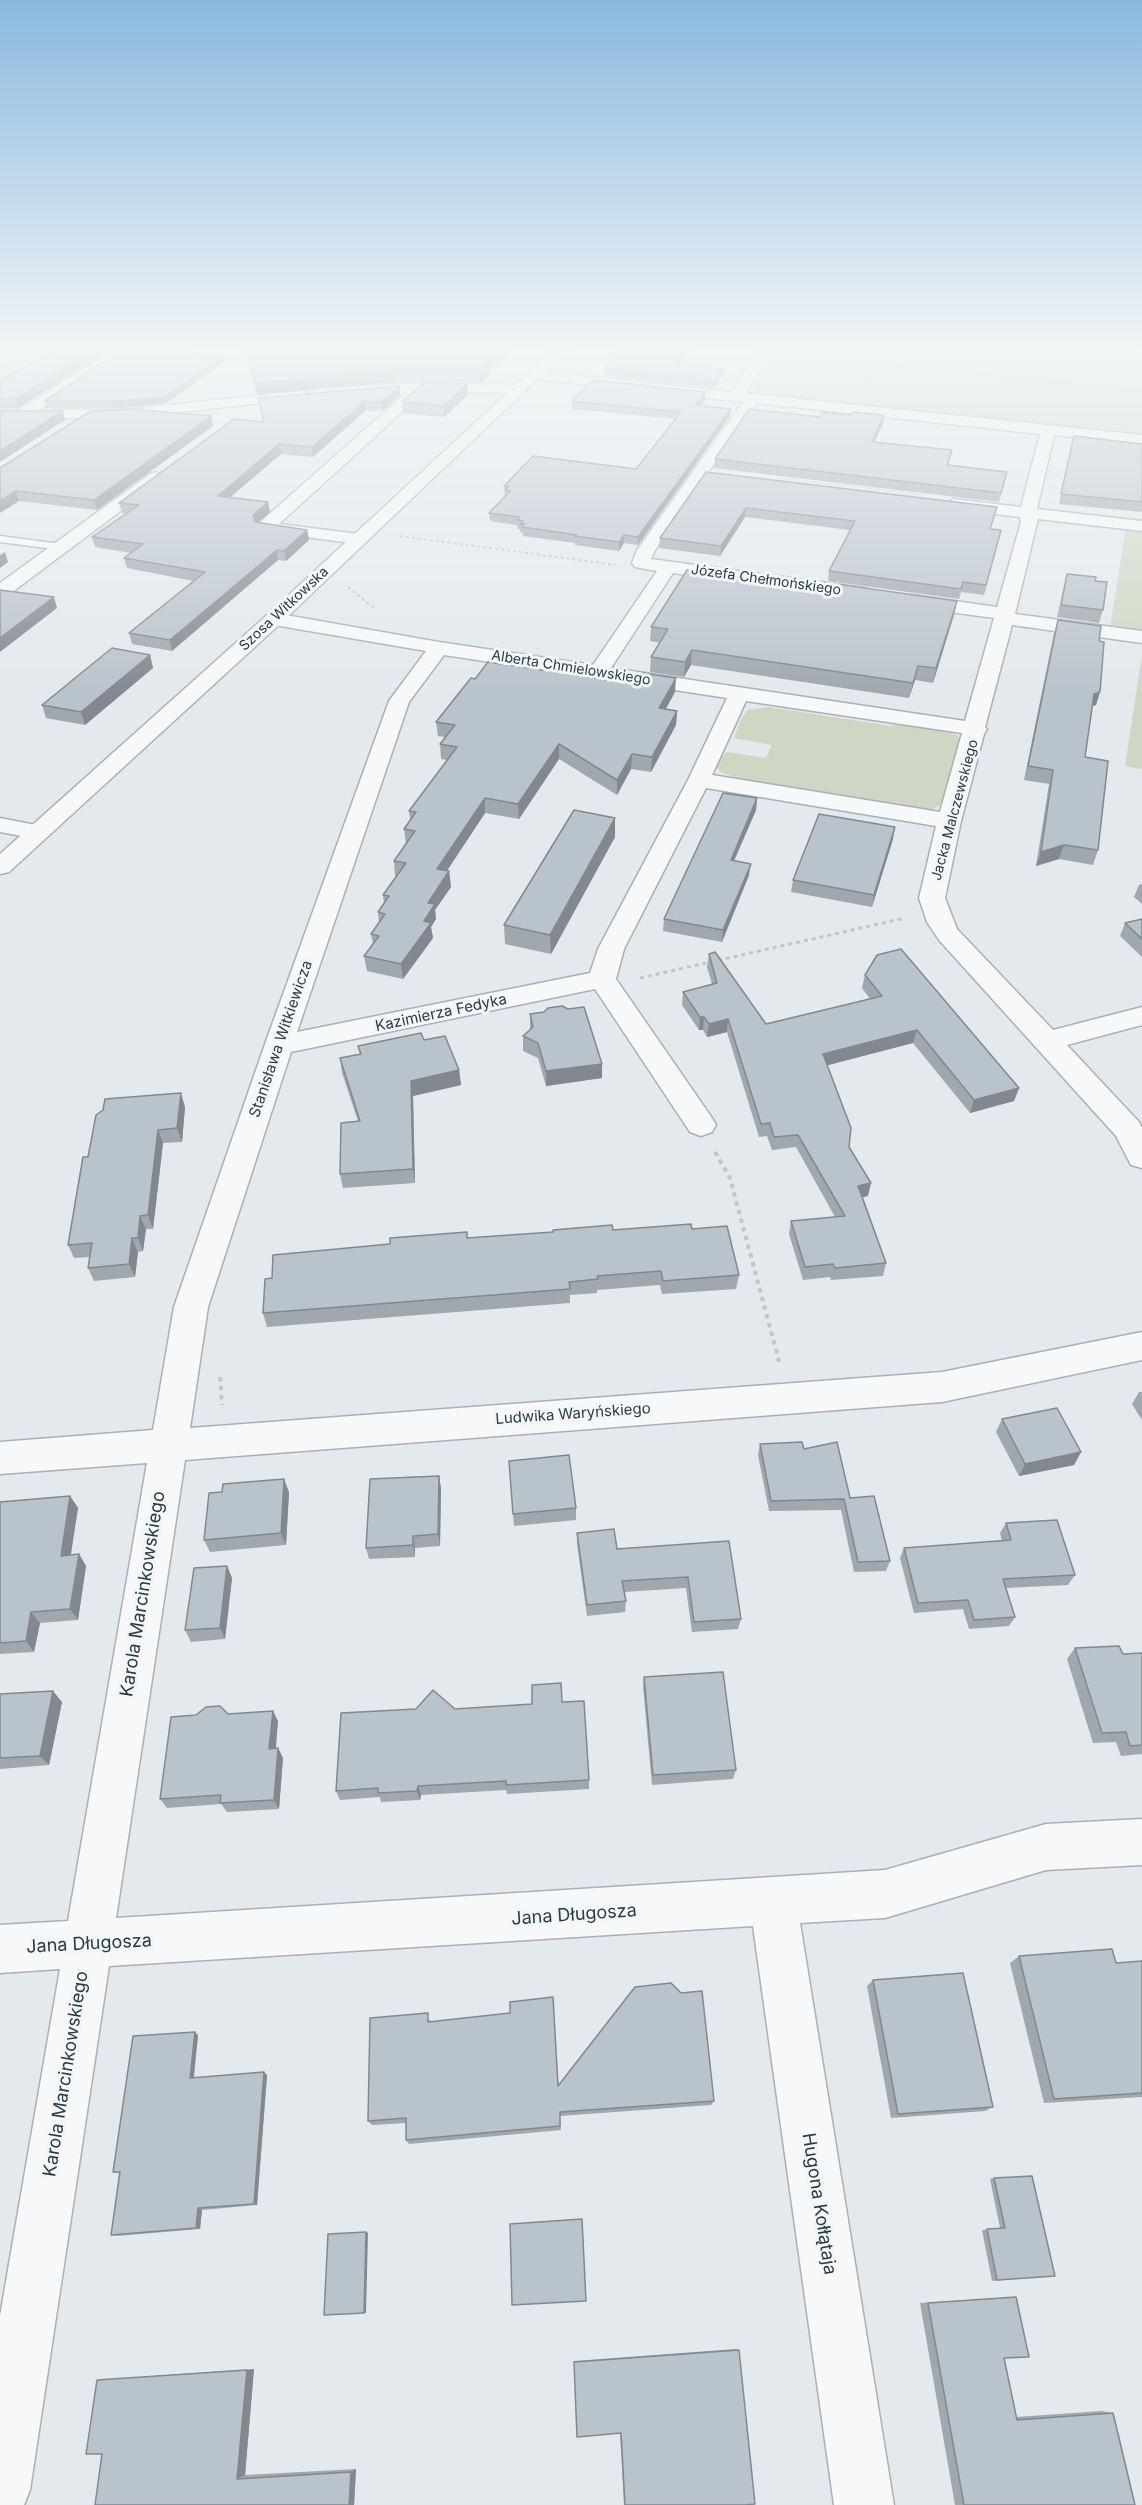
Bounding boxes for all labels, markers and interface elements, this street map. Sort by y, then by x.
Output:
street label: Józefa Chełmońskiego [690,561,842,599]
street label: Szosa Witkowska [236,563,332,655]
street label: Alberta Chmielowskiego [490,647,652,689]
street label: Jacka Malczewskiego [928,738,982,882]
street label: Stanisława Witkiewicza [246,958,316,1120]
street label: Kazimierza Fedyka [374,990,508,1036]
street label: Ludwika Waryńskiego [495,1400,651,1428]
street label: Karola Marcinkowskiego [116,1490,170,1698]
street label: Jana Długosza [511,1900,637,1930]
street label: Jana Długosza [26,1930,152,1958]
street label: Karola Marcinkowskiego [39,1970,93,2178]
street label: Hugona Kołłątaja [797,2132,841,2276]

